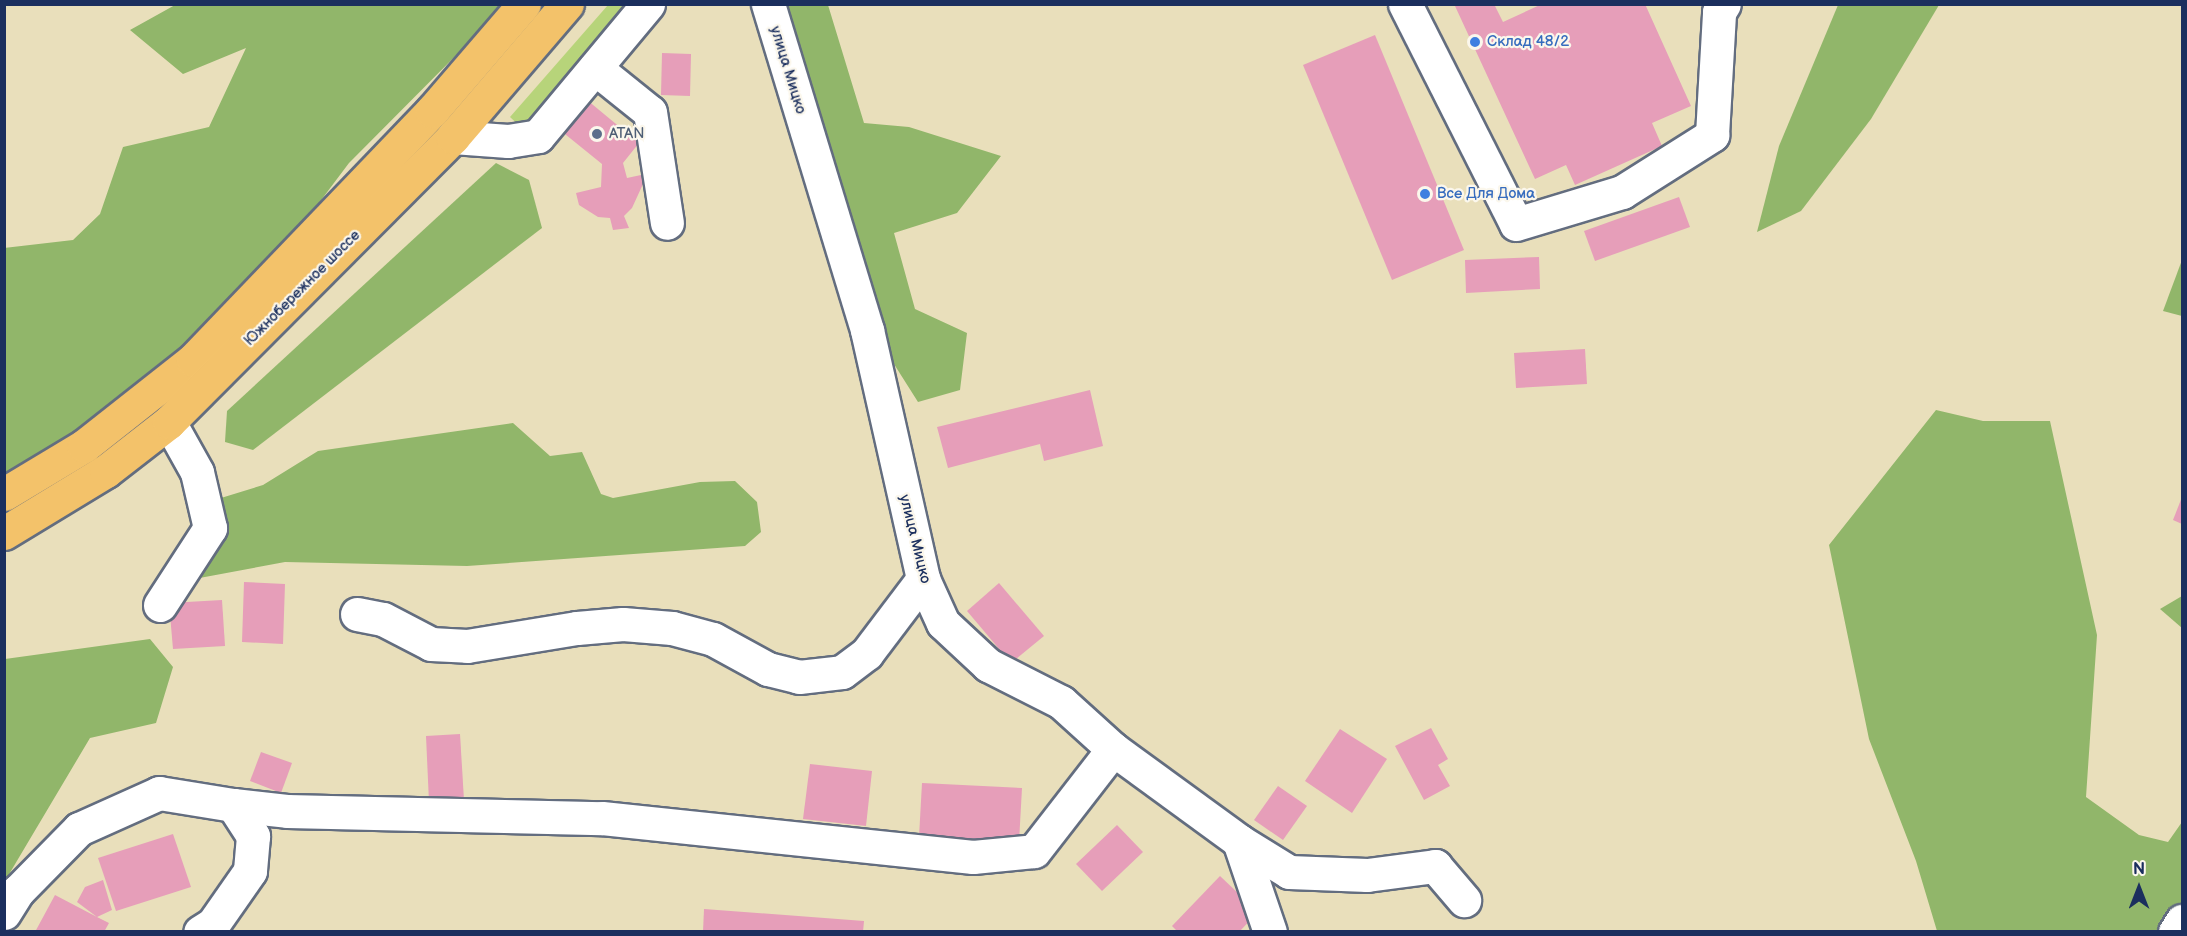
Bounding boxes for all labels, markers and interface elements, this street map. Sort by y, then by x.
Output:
street label: улица Мицко [766,24,810,116]
place label: Склад 48/2 [1487,33,1569,51]
marker: Склад 48/2 [1468,35,1482,49]
place label: ATAN [609,125,645,143]
marker: ATAN [590,127,604,141]
place label: Все Для Дома [1437,185,1535,203]
marker: Все Для Дома [1418,187,1432,201]
street label: Южнобережное шоссе [240,226,364,350]
street label: улица Мицко [895,493,935,585]
north arrow [2109,858,2169,918]
text: N [2133,860,2145,879]

